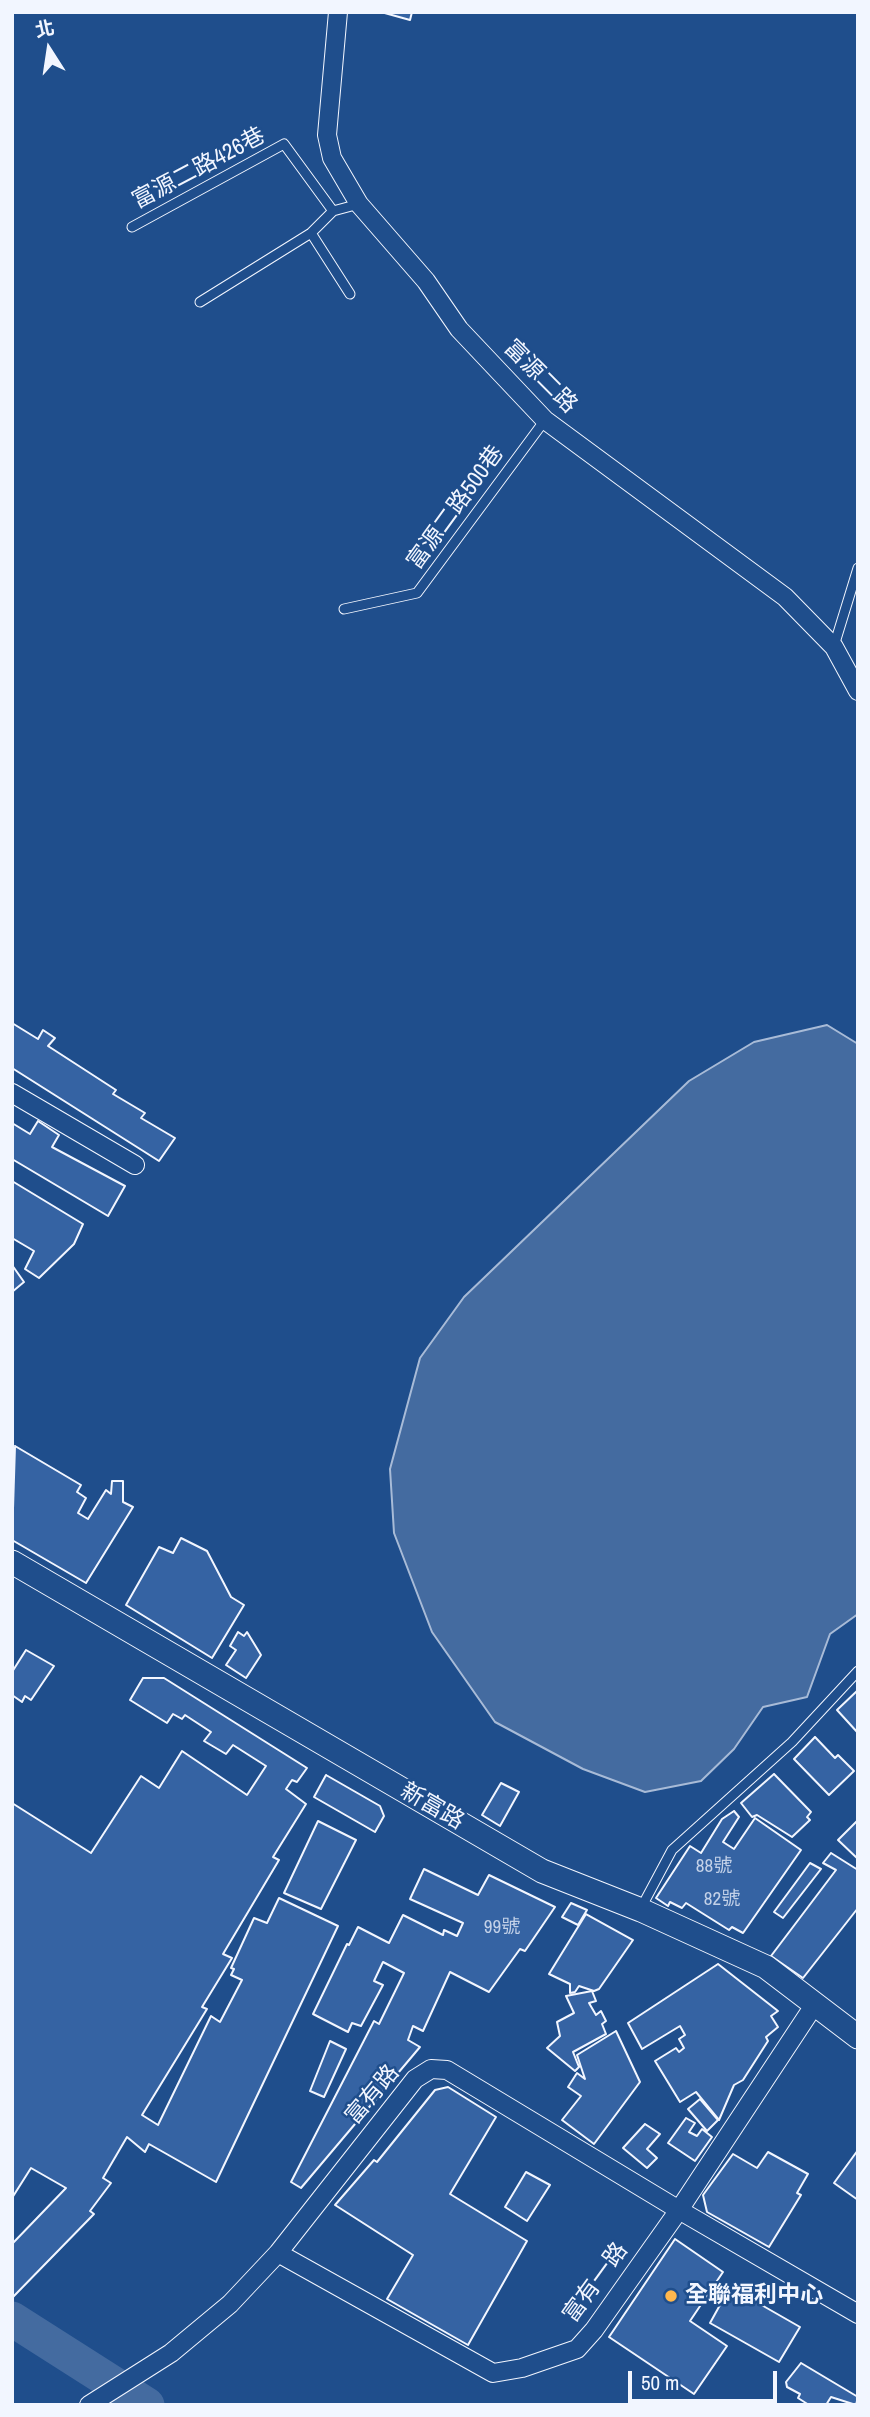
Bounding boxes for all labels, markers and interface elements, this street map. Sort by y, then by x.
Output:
north arrow [14,14,84,84]
text: 北 [33,14,57,43]
street label: 富源二路426巷 [128,122,270,216]
street label: 富源二路 [498,335,582,419]
street label: 富源二路500巷 [402,441,510,575]
street label: 新富路 [395,1778,469,1836]
house number: 88號 [696,1856,732,1878]
house number: 82號 [704,1889,740,1911]
house number: 99號 [484,1917,520,1939]
street label: 富有路 [340,2060,406,2130]
street label: 富有一路 [558,2238,634,2328]
place label: 全聯福利中心 [685,2282,823,2310]
marker: 全聯福利中心 [663,2288,679,2304]
scale bar [632,2358,781,2402]
text: 50 m [641,2368,679,2397]

